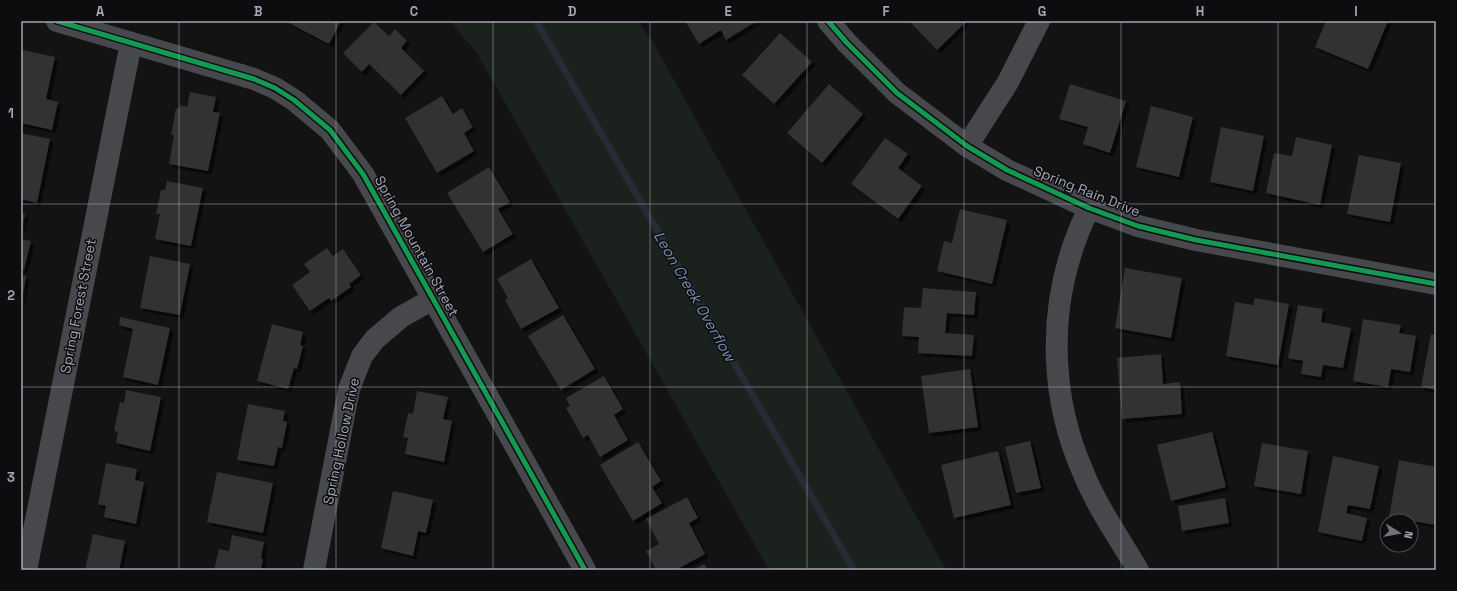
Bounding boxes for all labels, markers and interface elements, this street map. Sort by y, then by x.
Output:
text: A [96,3,105,20]
text: B [254,3,263,20]
text: C [410,3,418,20]
text: D [568,3,577,20]
text: E [724,3,732,20]
text: F [883,3,890,20]
text: G [1038,3,1046,20]
text: H [1196,3,1204,20]
text: I [1354,3,1358,20]
text: 1 [8,105,14,122]
street label: Spring Rain Drive [1031,161,1143,221]
street label: Spring Mountain Street [371,173,463,319]
water label: Leon Creek Overflow [650,227,741,366]
street label: Spring Forest Street [56,237,100,375]
text: 2 [7,287,15,304]
street label: Spring Hollow Drive [319,376,363,506]
text: 3 [7,469,15,486]
north arrow [1379,513,1419,553]
text: N [1401,530,1416,540]

